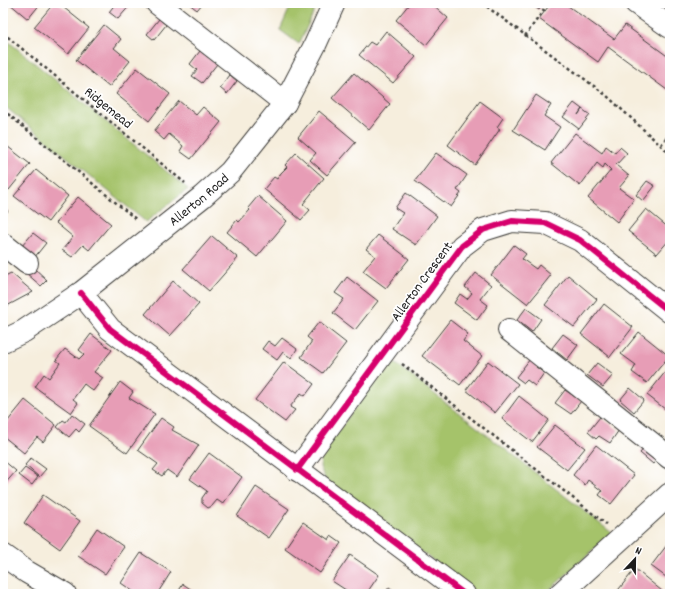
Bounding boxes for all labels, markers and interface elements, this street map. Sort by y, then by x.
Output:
street label: Ridgemead [79,83,136,134]
street label: Allerton Road [165,170,234,232]
street label: Allerton Crescent [387,238,458,326]
north arrow [615,539,655,579]
text: N [632,543,644,560]

